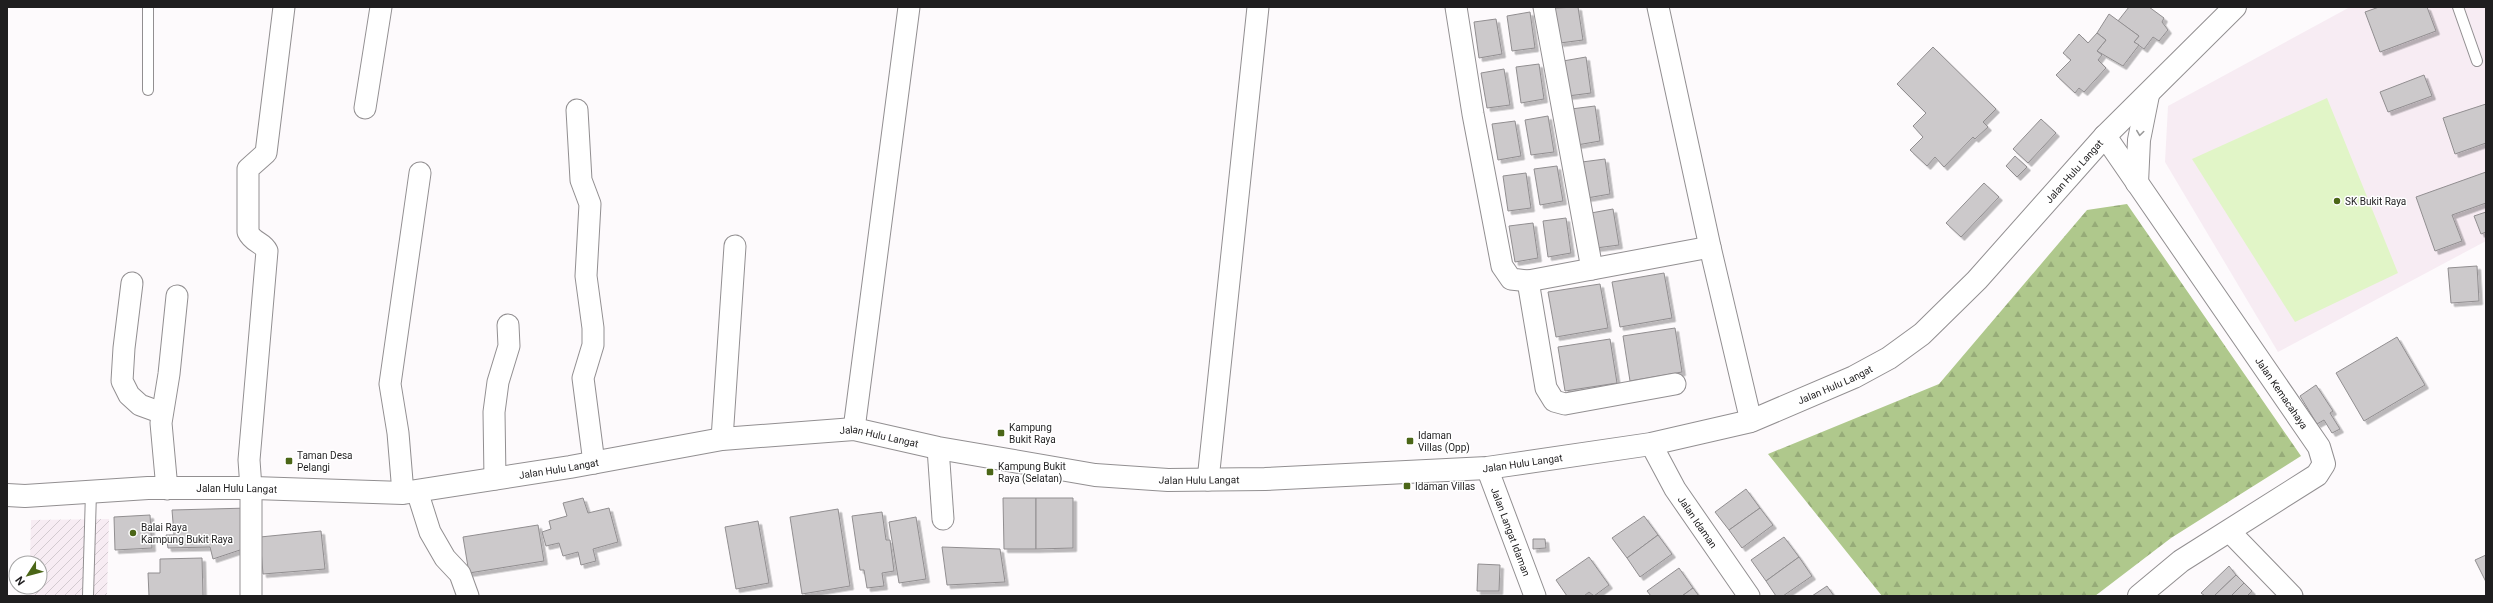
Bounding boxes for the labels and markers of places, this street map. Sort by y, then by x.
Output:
marker: SK Bukit Raya [2332,196,2342,206]
place label: SK Bukit Raya [2345,196,2406,207]
place label: Kampung Bukit Raya [1009,422,1056,445]
marker: Kampung Bukit Raya [996,428,1006,438]
place label: Idaman Villas (Opp) [1418,430,1470,454]
marker: Idaman Villas (Opp) [1405,436,1415,446]
place label: Taman Desa Pelangi [297,450,353,473]
marker: Taman Desa Pelangi [284,456,294,466]
place label: Kampung Bukit Raya (Selatan) [998,461,1066,485]
marker: Kampung Bukit Raya (Selatan) [985,467,995,477]
marker: Idaman Villas [1402,481,1412,491]
place label: Idaman Villas [1415,481,1475,492]
place label: Balai Raya Kampung Bukit Raya [141,522,233,545]
marker: Balai Raya Kampung Bukit Raya [128,528,138,538]

